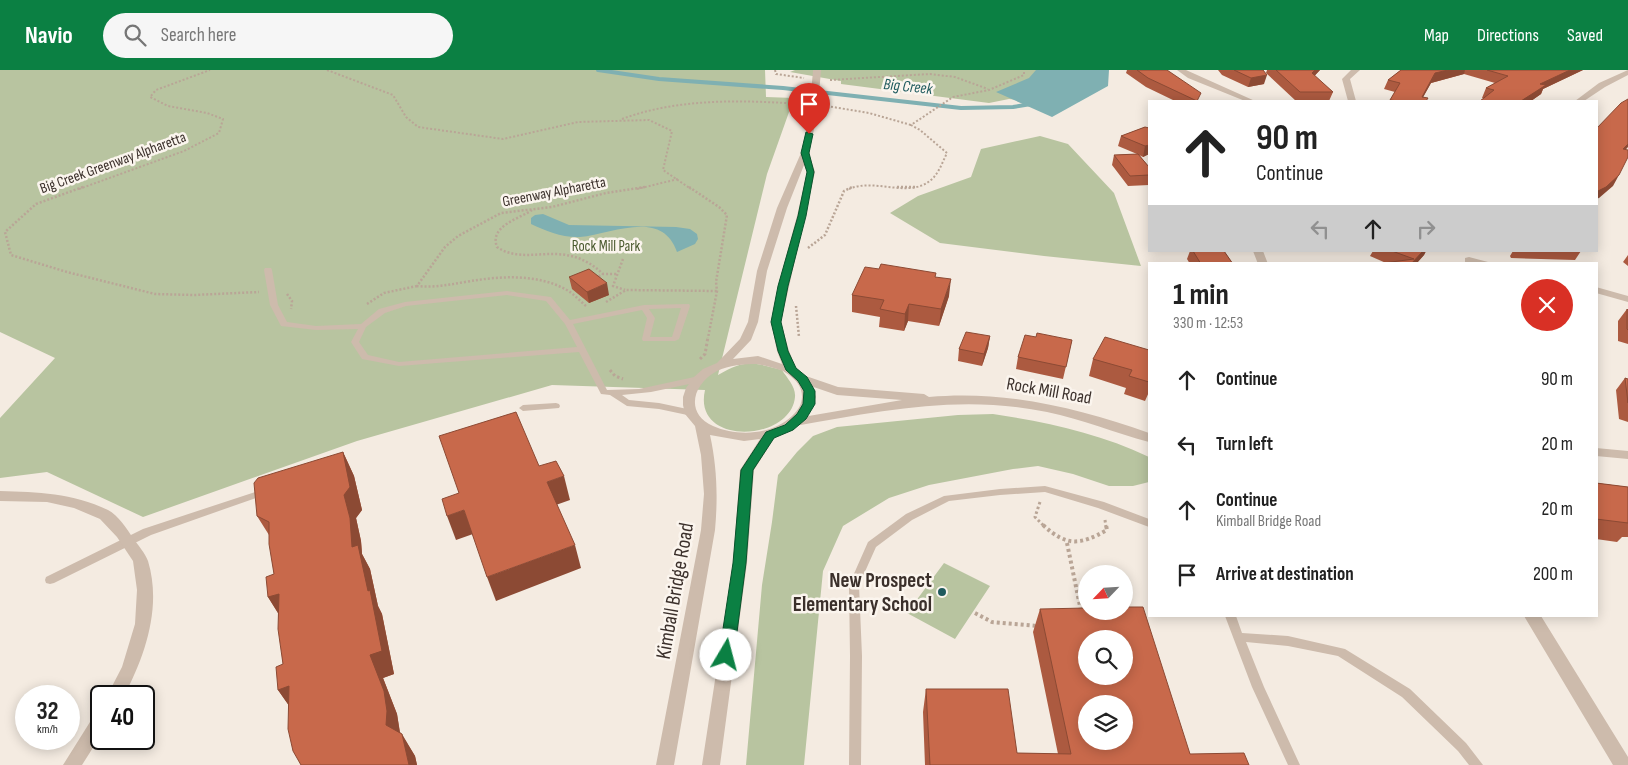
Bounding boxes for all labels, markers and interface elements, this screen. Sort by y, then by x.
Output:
search box [103,13,453,58]
text: Navio [25,21,73,50]
icon: search [121,21,149,49]
text: Search here [161,24,236,47]
text: Map [1424,25,1449,46]
text: Directions [1477,25,1539,46]
text: Saved [1567,25,1603,46]
water label: Big Creek [883,75,934,99]
pin [788,83,830,134]
icon: arrive [795,90,823,118]
text: 90 m [1256,117,1318,160]
icon: ahead [1173,120,1238,185]
street label: Big Creek Greenway Alpharetta [37,128,189,198]
text: Continue [1256,160,1323,187]
street label: Greenway Alpharetta [501,173,607,211]
icon: left [1306,215,1334,243]
icon: ahead [1359,215,1387,243]
icon: right [1412,215,1440,243]
park label: Rock Mill Park [572,237,641,256]
text: 1 min [1173,277,1229,313]
button: close [1521,279,1573,331]
text: 330 m · 12:53 [1173,314,1243,333]
icon: ahead [1173,366,1201,394]
text: Continue [1216,368,1277,391]
text: 90 m [1541,368,1573,391]
street label: Rock Mill Road [1005,373,1093,409]
icon: left [1173,431,1201,459]
text: Turn left [1216,433,1273,456]
text: 20 m [1541,433,1573,456]
text: Continue [1216,489,1277,512]
icon: ahead [1173,496,1201,524]
text: 20 m [1541,498,1573,521]
text: Kimball Bridge Road [1216,512,1321,531]
street label: Kimball Bridge Road [651,521,699,661]
icon: arrive [1173,561,1201,589]
text: Arrive at destination [1216,563,1354,586]
text: 200 m [1533,563,1573,586]
north arrow [1078,565,1132,620]
map controls [1078,565,1133,750]
place label: New Prospect Elementary School [793,568,932,617]
marker: New Prospect Elementary School [936,586,948,598]
position arrow [699,628,751,680]
button: search [1078,630,1133,685]
speed limit sign: 40 [90,685,155,750]
button: layers [1078,695,1133,750]
text: 32 [36,696,59,727]
text: km/h [37,722,58,737]

